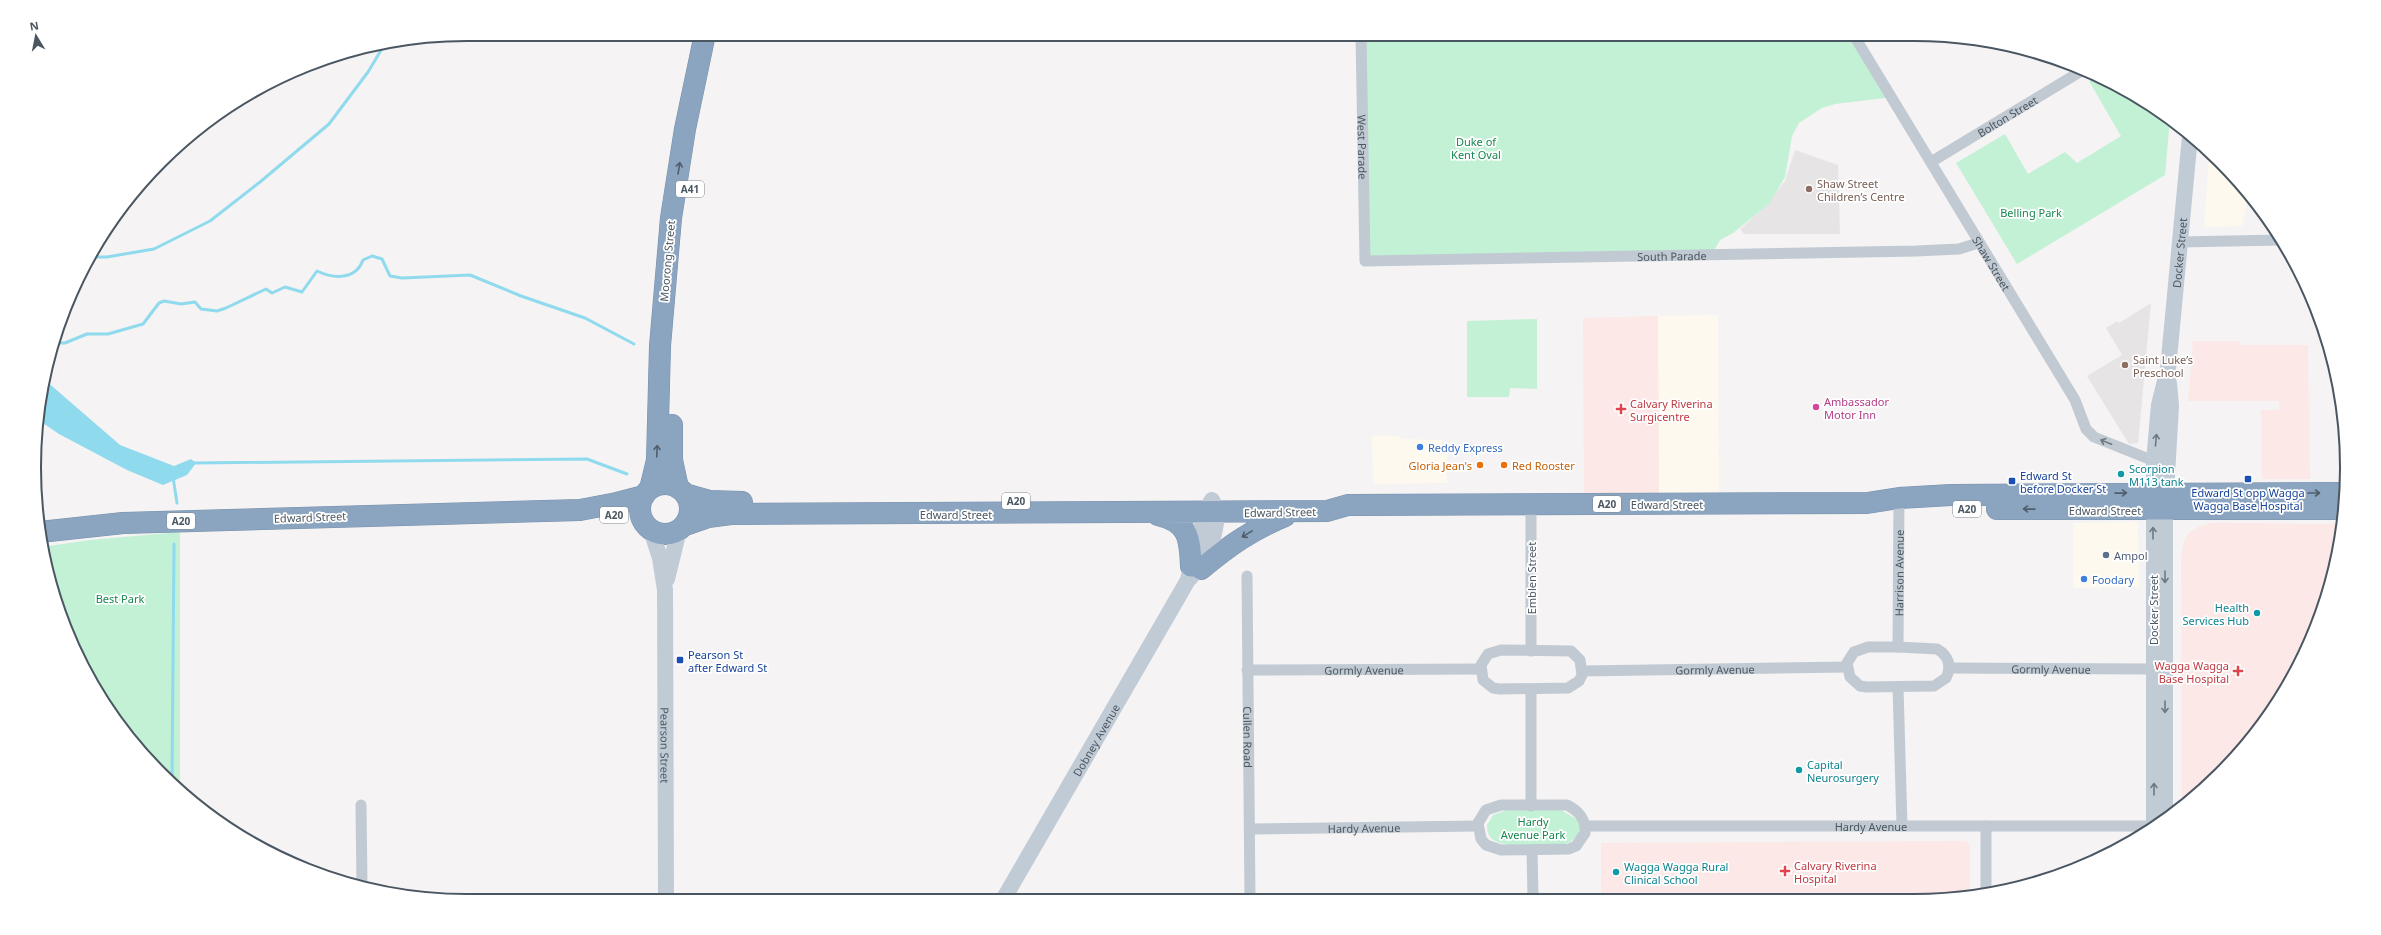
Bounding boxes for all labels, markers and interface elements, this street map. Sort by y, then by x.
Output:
north arrow [16,16,56,56]
text: N [28,17,40,34]
street label: Bolton Street [1974,92,2040,140]
street label: West Parade [1355,115,1371,179]
park label: Duke of Kent Oval [1451,134,1501,162]
one-way arrow [675,162,683,175]
place label: Shaw Street Children’s Centre [1817,176,1905,204]
road number: A41 [676,181,704,197]
marker: Shaw Street Children’s Centre [1804,184,1814,194]
park label: Belling Park [2000,205,2062,220]
street label: Docker Street [2168,217,2190,289]
street label: Moorong Street [656,220,678,302]
street label: Shaw Street [1970,233,2014,293]
street label: South Parade [1637,247,1707,264]
place label: Saint Luke’s Preschool [2133,352,2193,380]
marker: Saint Luke’s Preschool [2120,360,2130,370]
place label: Ambassador Motor Inn [1824,394,1889,422]
place label: Calvary Riverina Surgicentre [1630,396,1713,424]
marker: Ambassador Motor Inn [1811,402,1821,412]
marker: Calvary Riverina Surgicentre [1615,403,1627,415]
one-way arrow [2152,434,2160,447]
one-way arrow [2100,438,2112,446]
place label: Reddy Express [1428,440,1503,455]
marker: Reddy Express [1415,442,1425,452]
one-way arrow [654,445,661,458]
place label: Gloria Jean's [1409,458,1472,473]
place label: Red Rooster [1512,458,1575,473]
marker: Gloria Jean's [1475,460,1485,470]
marker: Red Rooster [1499,460,1509,470]
place label: Scorpion M113 tank [2129,461,2184,489]
place label: Edward St before Docker St [2020,468,2106,496]
marker: Scorpion M113 tank [2116,469,2126,479]
marker: Edward St opp Wagga Wagga Base Hospital [2243,474,2253,484]
marker: Edward St before Docker St [2007,476,2017,486]
place label: Edward St opp Wagga Wagga Base Hospital [2191,485,2305,513]
one-way arrow [2114,489,2127,497]
one-way arrow [2307,489,2320,497]
road number: A20 [1002,493,1030,509]
road number: A20 [1593,496,1621,512]
street label: Edward Street [1631,497,1703,512]
road number: A20 [1953,501,1981,517]
street label: Edward Street [2069,503,2141,518]
street label: Edward Street [1244,504,1316,520]
one-way arrow [2023,505,2036,513]
road number: A20 [600,507,628,523]
street label: Edward Street [920,507,992,522]
street label: Edward Street [274,508,346,526]
road number: A20 [167,513,195,529]
one-way arrow [2149,527,2157,540]
one-way arrow [1242,530,1253,538]
street label: Harrison Avenue [1891,530,1906,616]
street label: Emblen Street [1524,542,1539,614]
place label: Ampol [2114,548,2148,563]
marker: Ampol [2101,550,2111,560]
one-way arrow [2161,570,2169,583]
place label: Foodary [2092,572,2134,587]
marker: Foodary [2079,574,2089,584]
street label: Docker Street [2146,575,2161,645]
park label: Best Park [96,591,144,606]
place label: Health Services Hub [2182,600,2249,628]
marker: Health Services Hub [2252,608,2262,618]
place label: Pearson St after Edward St [688,647,767,675]
marker: Pearson St after Edward St [675,655,685,665]
place label: Wagga Wagga Base Hospital [2154,658,2229,686]
street label: Gormly Avenue [1675,661,1755,677]
street label: Gormly Avenue [2011,661,2091,676]
street label: Gormly Avenue [1324,662,1404,677]
marker: Wagga Wagga Base Hospital [2232,665,2244,677]
one-way arrow [2161,700,2169,713]
street label: Dobney Avenue [1069,701,1122,779]
street label: Cullen Road [1241,706,1256,768]
street label: Pearson Street [658,707,673,783]
place label: Capital Neurosurgery [1807,757,1879,785]
marker: Capital Neurosurgery [1794,765,1804,775]
one-way arrow [2150,783,2158,796]
park label: Hardy Avenue Park [1501,814,1565,842]
street label: Hardy Avenue [1835,819,1907,834]
street label: Hardy Avenue [1328,820,1400,835]
place label: Calvary Riverina Hospital [1794,858,1877,886]
place label: Wagga Wagga Rural Clinical School [1624,859,1728,887]
marker: Calvary Riverina Hospital [1779,865,1791,877]
marker: Wagga Wagga Rural Clinical School [1611,867,1621,877]

